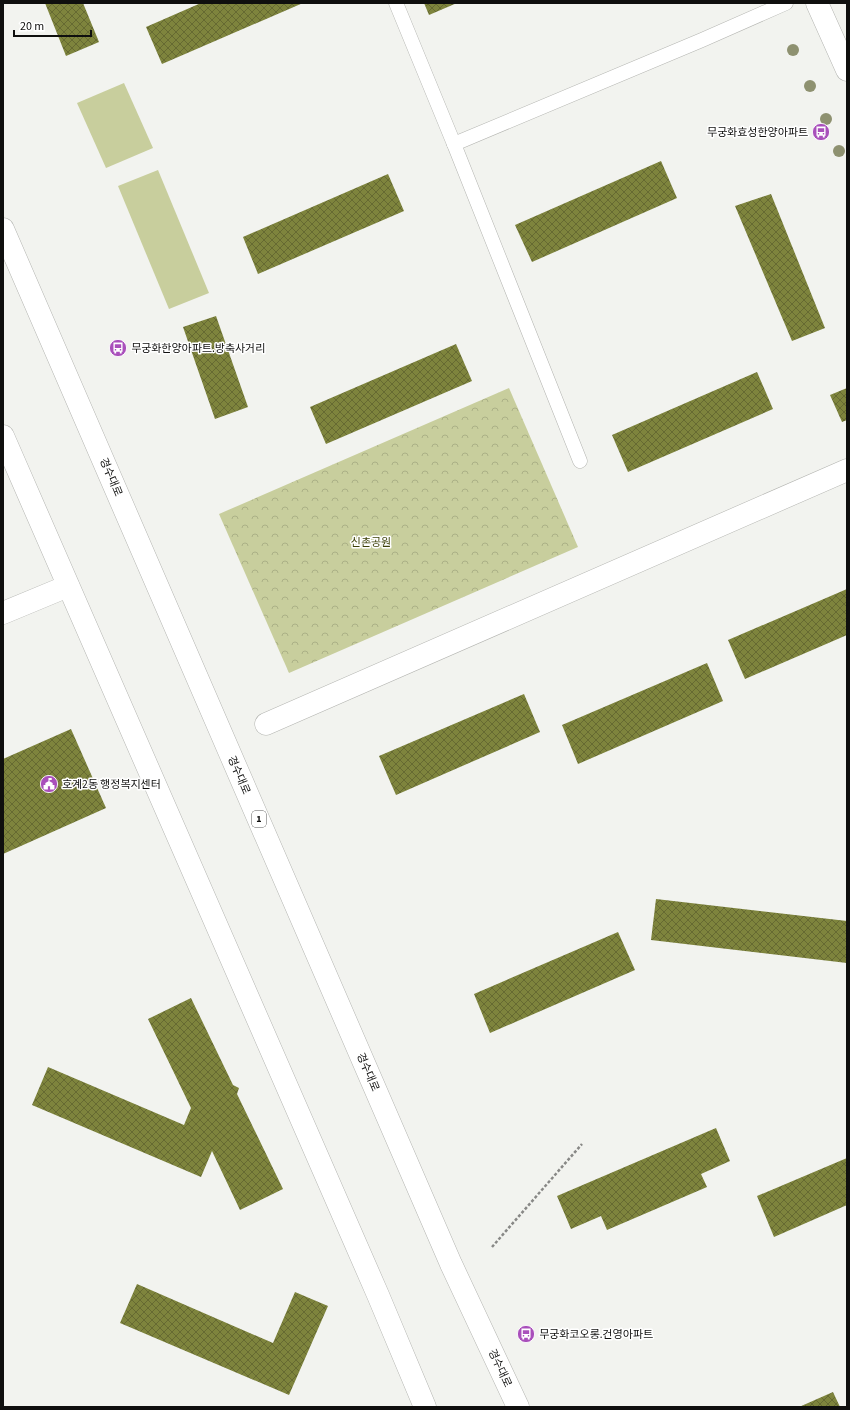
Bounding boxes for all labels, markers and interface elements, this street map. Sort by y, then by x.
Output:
scale bar [14,12,91,38]
text: 20 m [20,18,44,35]
bus stop icon: 무궁화효성한양아파트 [811,122,831,142]
place label: 무궁화효성한양아파트 [707,125,808,140]
bus stop icon: 무궁화한양아파트.방축사거리 [108,338,128,358]
place label: 무궁화한양아파트.방축사거리 [131,341,265,356]
street label: 경수대로 [96,455,126,499]
park label: 신촌공원 [351,535,391,550]
street label: 경수대로 [224,753,254,797]
public building icon: 호계2동 행정복지센터 [39,774,59,794]
place label: 호계2동 행정복지센터 [62,777,161,792]
road number: 1 [252,811,266,827]
street label: 경수대로 [353,1050,383,1094]
bus stop icon: 무궁화코오롱.건영아파트 [516,1324,536,1344]
place label: 무궁화코오롱.건영아파트 [539,1327,653,1342]
street label: 경수대로 [485,1346,515,1390]

